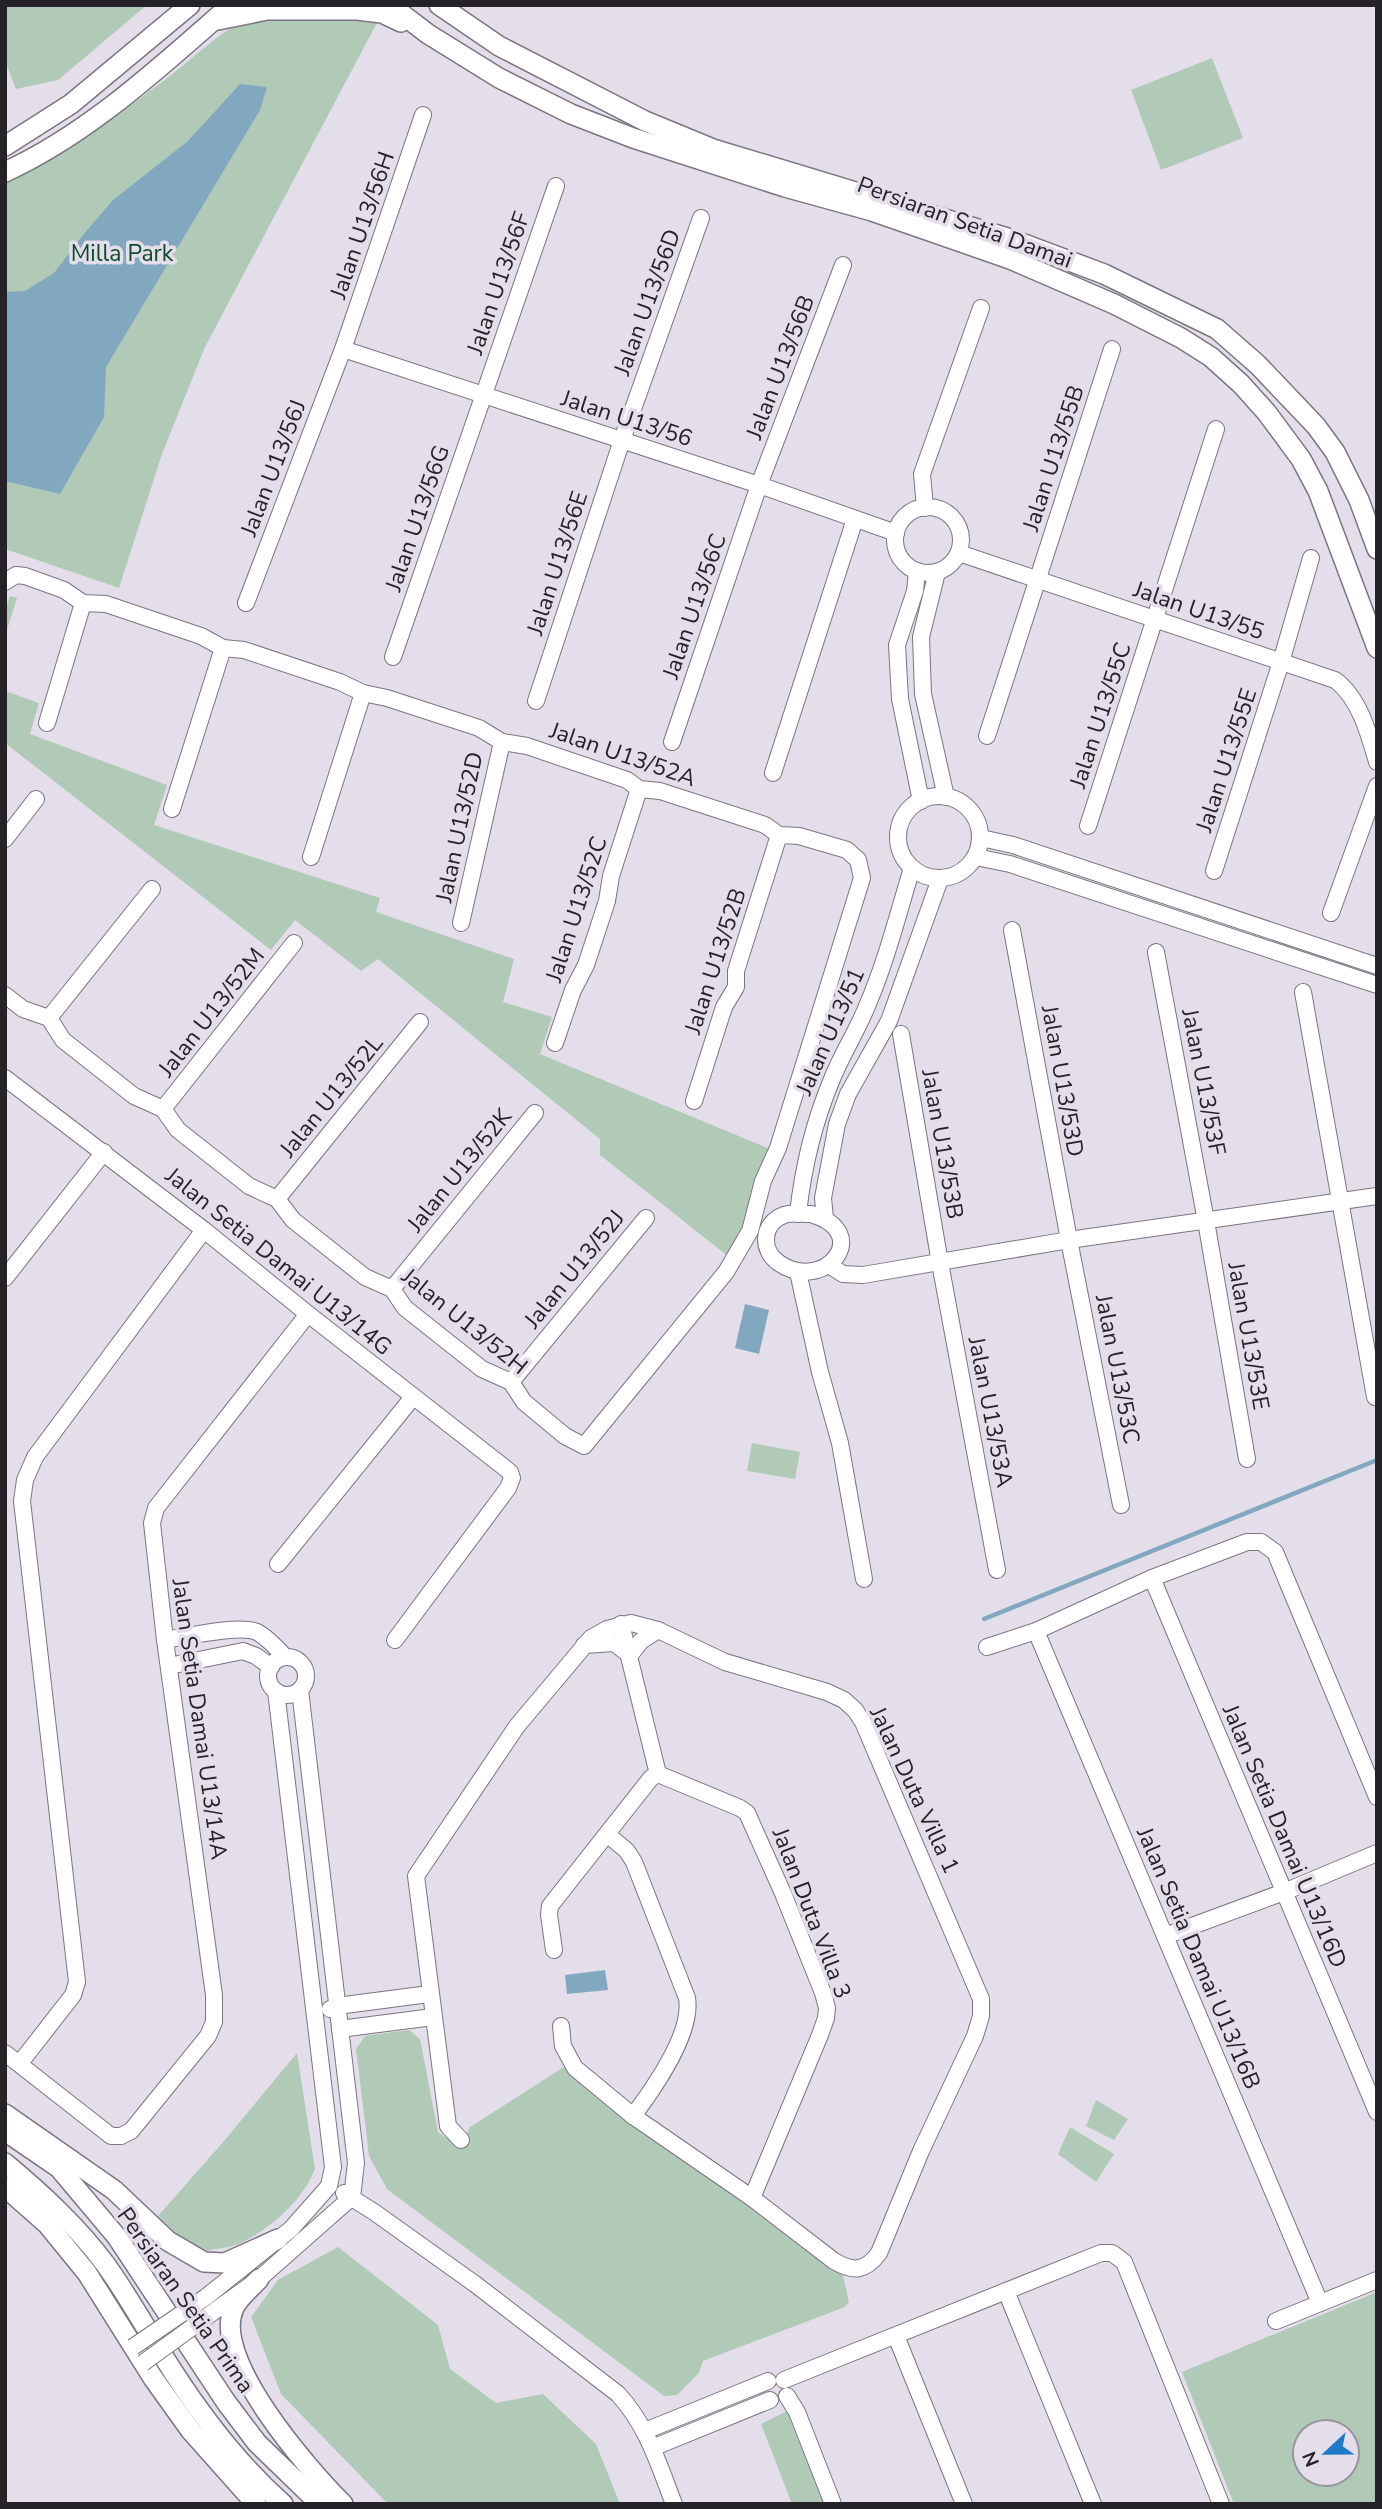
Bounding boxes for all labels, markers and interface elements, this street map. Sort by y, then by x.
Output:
street label: Jalan U13/56H [322,148,402,304]
street label: Persiaran Setia Damai [853,169,1077,276]
street label: Jalan U13/56F [459,207,537,359]
street label: Jalan U13/56D [606,225,688,380]
park label: Milla Park [71,238,174,269]
street label: Jalan U13/56B [738,291,822,444]
street label: Jalan U13/55B [1015,381,1092,536]
street label: Jalan U13/56 [556,382,696,454]
street label: Jalan U13/56J [233,396,314,542]
street label: Jalan U13/56G [378,441,457,596]
street label: Jalan U13/56E [519,487,595,640]
street label: Jalan U13/56C [655,529,734,684]
street label: Jalan U13/55 [1129,573,1268,647]
street label: Jalan U13/55C [1062,638,1139,793]
street label: Jalan U13/55E [1188,684,1264,837]
street label: Jalan U13/52A [545,715,700,794]
street label: Jalan U13/52D [428,749,491,906]
street label: Jalan U13/52C [538,832,615,987]
street label: Jalan U13/52B [677,884,754,1039]
street label: Jalan U13/52M [151,941,272,1084]
street label: Jalan U13/51 [788,963,872,1101]
street label: Jalan U13/53D [1034,1002,1091,1159]
street label: Jalan U13/53F [1174,1005,1233,1158]
street label: Jalan U13/52L [272,1028,390,1165]
street label: Jalan U13/53B [914,1066,971,1221]
street label: Jalan U13/52K [399,1102,519,1239]
street label: Jalan Setia Damai U13/14G [158,1160,398,1362]
street label: Jalan U13/52J [517,1204,632,1336]
street label: Jalan U13/53E [1220,1259,1277,1412]
street label: Jalan U13/52H [394,1260,534,1382]
street label: Jalan U13/53C [1088,1291,1147,1446]
street label: Jalan U13/53A [961,1333,1020,1490]
street label: Jalan Setia Damai U13/14A [164,1576,235,1862]
street label: Jalan Setia Damai U13/16D [1215,1699,1354,1973]
street label: Jalan Duta Villa 1 [862,1701,967,1879]
street label: Jalan Setia Damai U13/16B [1129,1821,1268,2094]
street label: Jalan Duta Villa 3 [764,1822,858,2003]
street label: Persiaran Setia Prima [110,2201,261,2399]
north arrow [1291,2418,1361,2488]
text: N [1296,2448,1326,2470]

